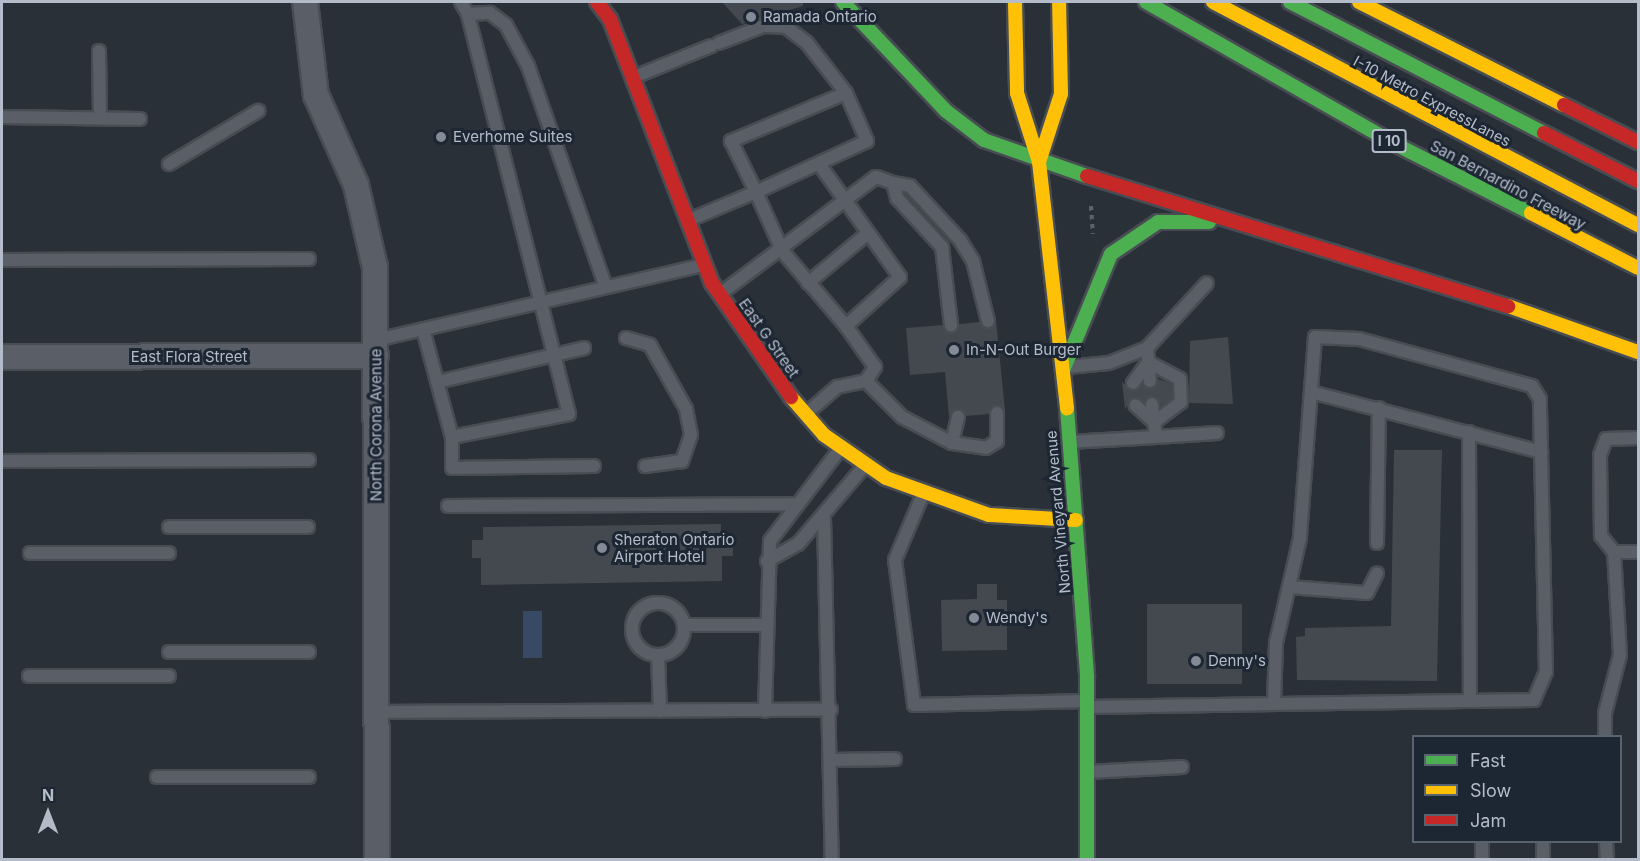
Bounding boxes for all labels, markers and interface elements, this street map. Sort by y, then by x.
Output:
place label: Ramada Ontario [763,8,877,26]
marker: Ramada Ontario [744,10,758,24]
street label: I-10 Metro ExpressLanes [1350,52,1514,150]
place label: Everhome Suites [453,128,572,146]
marker: Everhome Suites [434,130,448,144]
road number: I 10 [1371,130,1407,152]
street label: San Bernardino Freeway [1427,136,1589,234]
street label: East G Street [735,295,803,381]
place label: In-N-Out Burger [966,341,1081,359]
marker: In-N-Out Burger [947,343,961,357]
street label: East Flora Street [131,348,247,366]
street label: North Corona Avenue [367,349,385,501]
street label: North Vineyard Avenue [1042,430,1074,594]
place label: Sheraton Ontario Airport Hotel [614,530,734,565]
marker: Sheraton Ontario Airport Hotel [595,541,609,555]
place label: Wendy's [986,609,1048,627]
marker: Wendy's [967,611,981,625]
place label: Denny's [1208,652,1266,670]
marker: Denny's [1189,654,1203,668]
legend [1412,735,1622,843]
text: Fast [1470,750,1506,771]
text: Slow [1470,780,1511,801]
north arrow [18,783,78,843]
text: N [42,785,54,805]
text: Jam [1470,810,1506,831]

